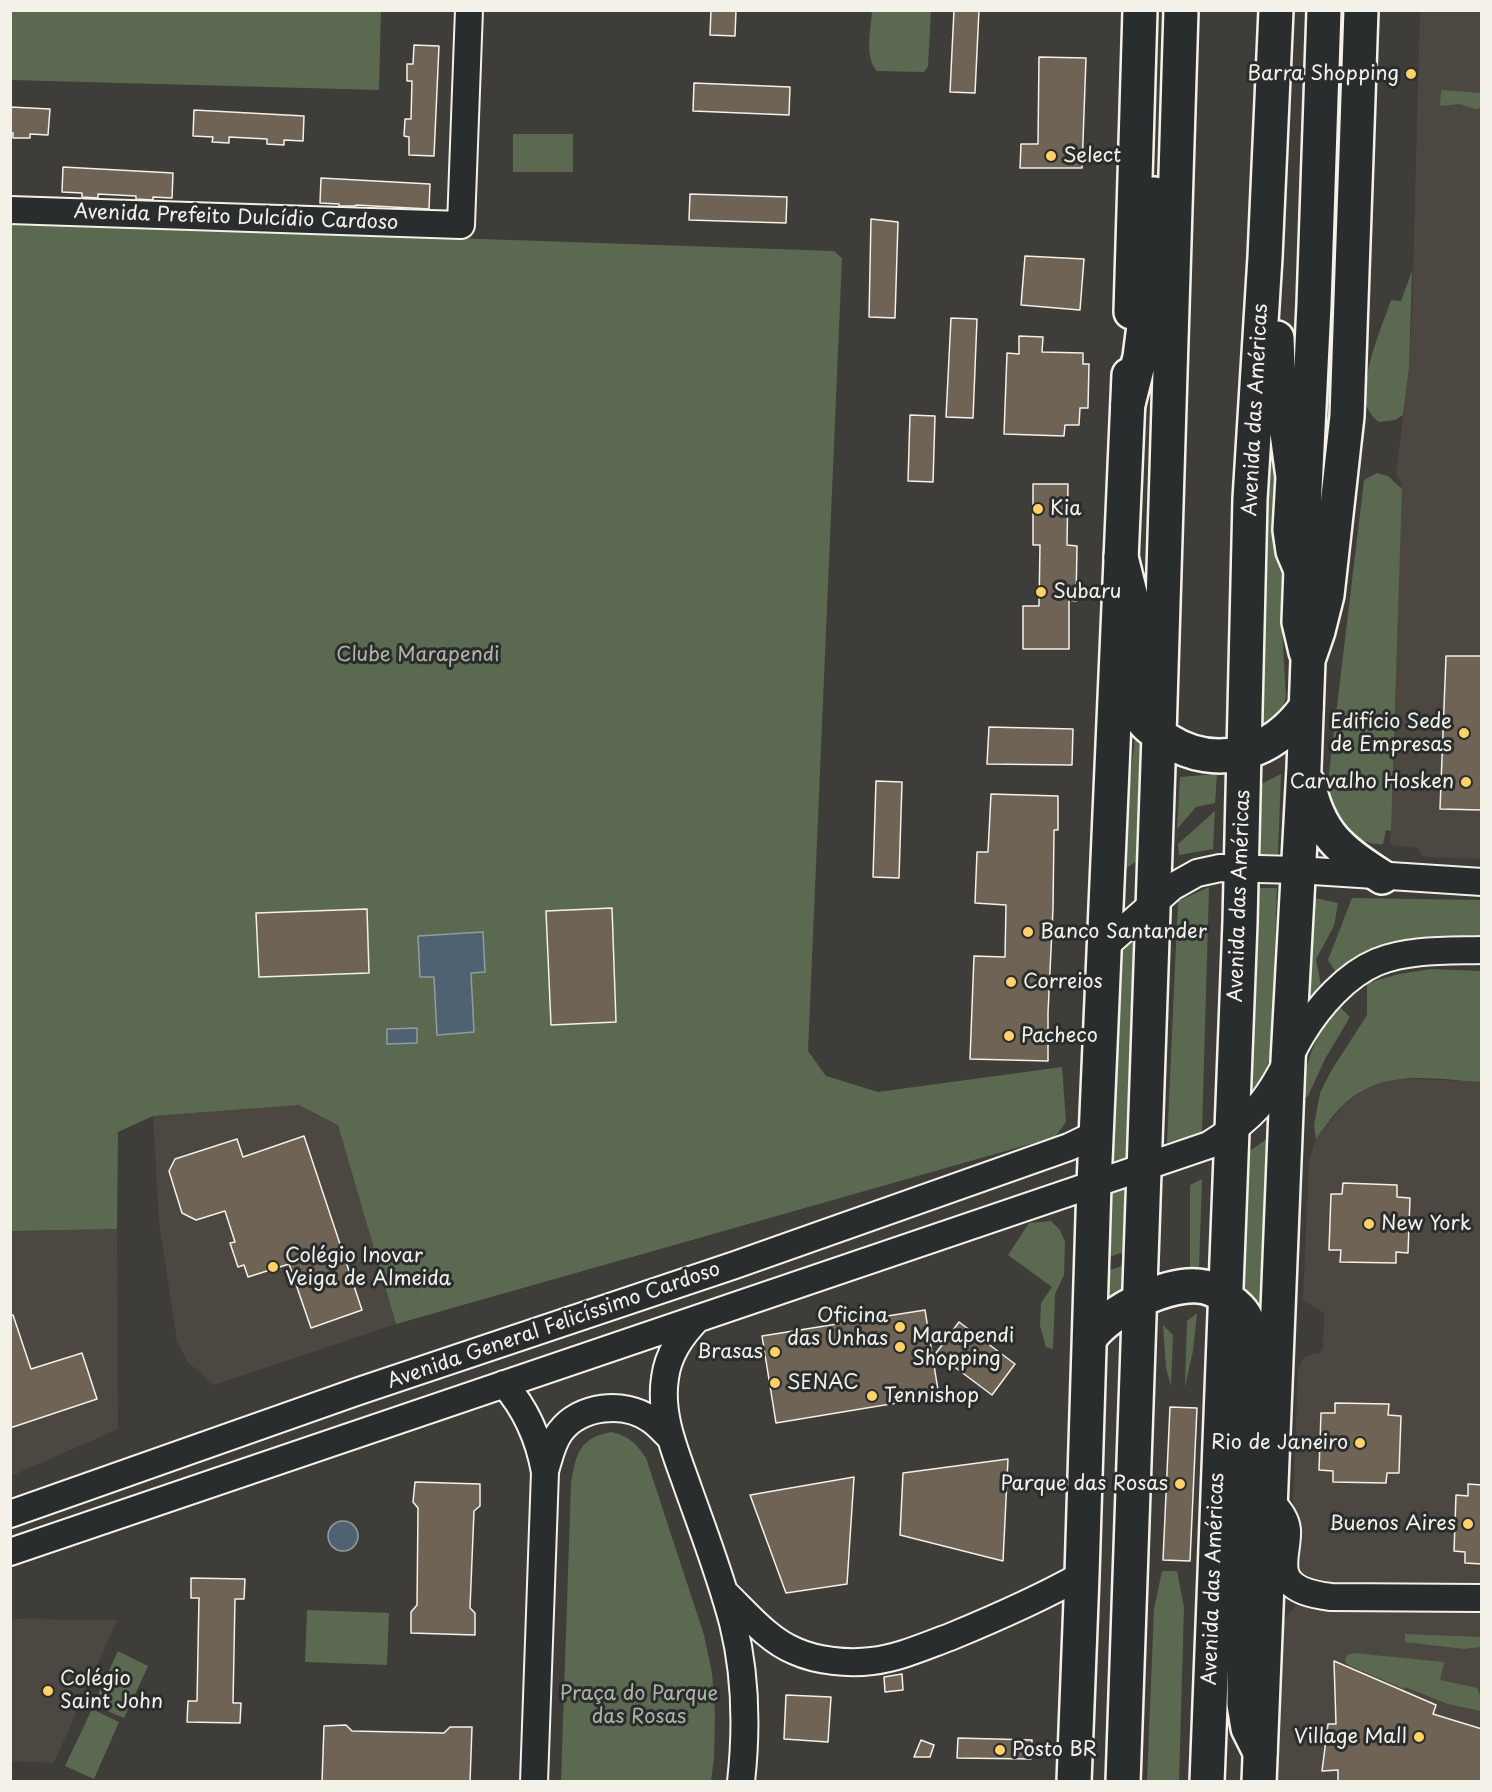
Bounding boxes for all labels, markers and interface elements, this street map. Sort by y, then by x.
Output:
place label: Barra Shopping [1247,62,1399,86]
marker: Barra Shopping [1404,67,1418,81]
place label: Select [1063,144,1121,168]
marker: Select [1044,149,1058,163]
street label: Avenida Prefeito Dulcídio Cardoso [73,200,399,236]
street label: Avenida das Américas [1238,303,1274,517]
place label: Kia [1050,497,1082,521]
marker: Kia [1031,502,1045,516]
place label: Subaru [1053,580,1121,604]
marker: Subaru [1034,585,1048,599]
park label: Clube Marapendi [336,643,500,667]
place label: Edifício Sede de Empresas [1330,710,1452,757]
marker: Edifício Sede de Empresas [1457,726,1471,740]
place label: Carvalho Hosken [1290,770,1454,794]
marker: Carvalho Hosken [1459,775,1473,789]
street label: Avenida das Américas [1224,789,1256,1003]
place label: Banco Santander [1040,920,1207,944]
marker: Banco Santander [1021,925,1035,939]
place label: Correios [1023,970,1103,994]
marker: Correios [1004,975,1018,989]
place label: Pacheco [1021,1024,1098,1048]
marker: Pacheco [1002,1029,1016,1043]
place label: New York [1381,1212,1471,1236]
marker: New York [1362,1217,1376,1231]
place label: Colégio Inovar Veiga de Almeida [285,1244,451,1291]
street label: Avenida General Felicíssimo Cardoso [384,1258,724,1394]
marker: Colégio Inovar Veiga de Almeida [266,1260,280,1274]
place label: Oficina das Unhas [787,1304,888,1351]
marker: Oficina das Unhas [893,1320,907,1334]
place label: Marapendi Shopping [912,1324,1015,1371]
place label: Brasas [697,1340,763,1364]
marker: Marapendi Shopping [893,1340,907,1354]
marker: Brasas [768,1345,782,1359]
place label: SENAC [787,1371,859,1395]
marker: SENAC [768,1376,782,1390]
place label: Tennishop [884,1384,979,1408]
marker: Tennishop [865,1389,879,1403]
place label: Rio de Janeiro [1211,1431,1348,1455]
marker: Rio de Janeiro [1353,1436,1367,1450]
place label: Parque das Rosas [1000,1472,1168,1496]
street label: Avenida das Américas [1198,1472,1230,1686]
marker: Parque das Rosas [1173,1477,1187,1491]
place label: Buenos Aires [1329,1512,1456,1536]
marker: Buenos Aires [1461,1517,1475,1531]
place label: Colégio Saint John [60,1667,163,1714]
park label: Praça do Parque das Rosas [560,1682,718,1729]
marker: Colégio Saint John [41,1684,55,1698]
place label: Village Mall [1294,1725,1407,1749]
marker: Village Mall [1412,1730,1426,1744]
place label: Posto BR [1012,1738,1097,1762]
marker: Posto BR [993,1743,1007,1757]

